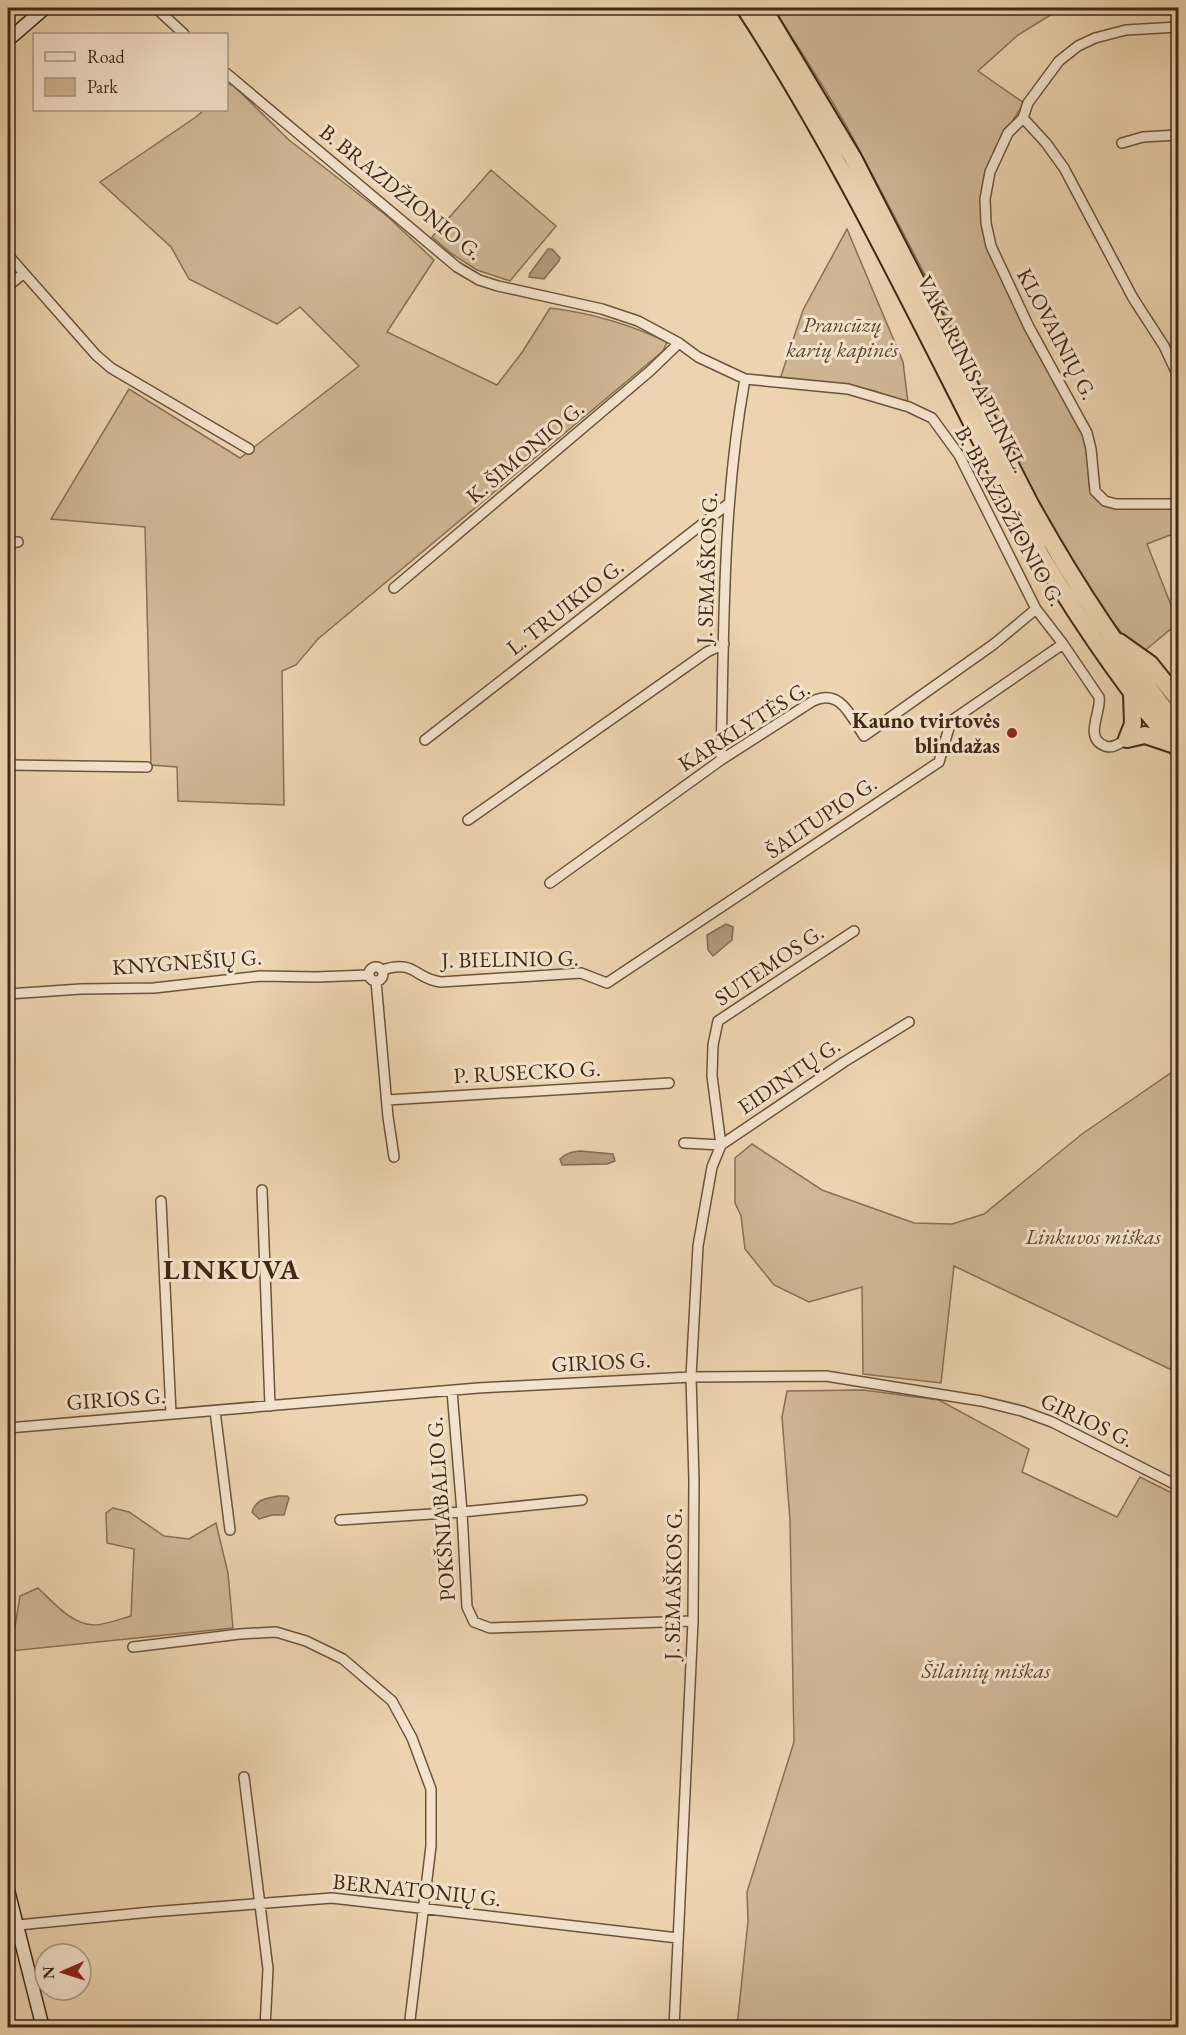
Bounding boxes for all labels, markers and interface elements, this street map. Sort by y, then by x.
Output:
legend [33,33,228,111]
text: Road [87,45,126,68]
text: Park [87,75,118,98]
street label: B. BRAZDŽIONIO G. [314,117,488,267]
street label: KLOVAINIŲ G. [1010,263,1104,405]
street label: VAKARINIS APLINKL. [911,270,1035,478]
park label: Prancūzų karių kapinės [786,310,899,364]
street label: K. ŠIMONIO G. [460,394,590,510]
street label: B. BRAZDŽIONIO G. [948,421,1072,611]
street label: J. SEMAŠKOS G. [690,491,724,647]
street label: L. TRUIKIO G. [500,552,630,662]
street label: KARKLYTĖS G. [673,674,815,778]
place label: Kauno tvirtovės blindažas [852,706,1000,760]
marker: Kauno tvirtovės blindažas [1005,726,1019,740]
street label: ŠALTUPIO G. [760,769,882,865]
street label: SUTEMOS G. [709,918,829,1012]
street label: KNYGNEŠIŲ G. [111,942,263,982]
street label: J. BIELINIO G. [439,943,579,975]
street label: EIDINTŲ G. [732,1031,846,1121]
street label: P. RUSECKO G. [453,1054,601,1090]
park label: Linkuvos miškas [1024,1222,1162,1251]
district label: LINKUVA [163,1251,301,1287]
street label: GIRIOS G. [551,1345,651,1379]
street label: GIRIOS G. [66,1381,166,1417]
street label: GIRIOS G. [1036,1386,1138,1454]
street label: POKŠNIABALIO G. [420,1416,462,1602]
street label: J. SEMAŠKOS G. [657,1508,689,1662]
park label: Šilainių miškas [921,1656,1051,1685]
street label: BERNATONIŲ G. [331,1867,503,1913]
north arrow [33,1942,93,2002]
text: N [38,1966,59,1980]

